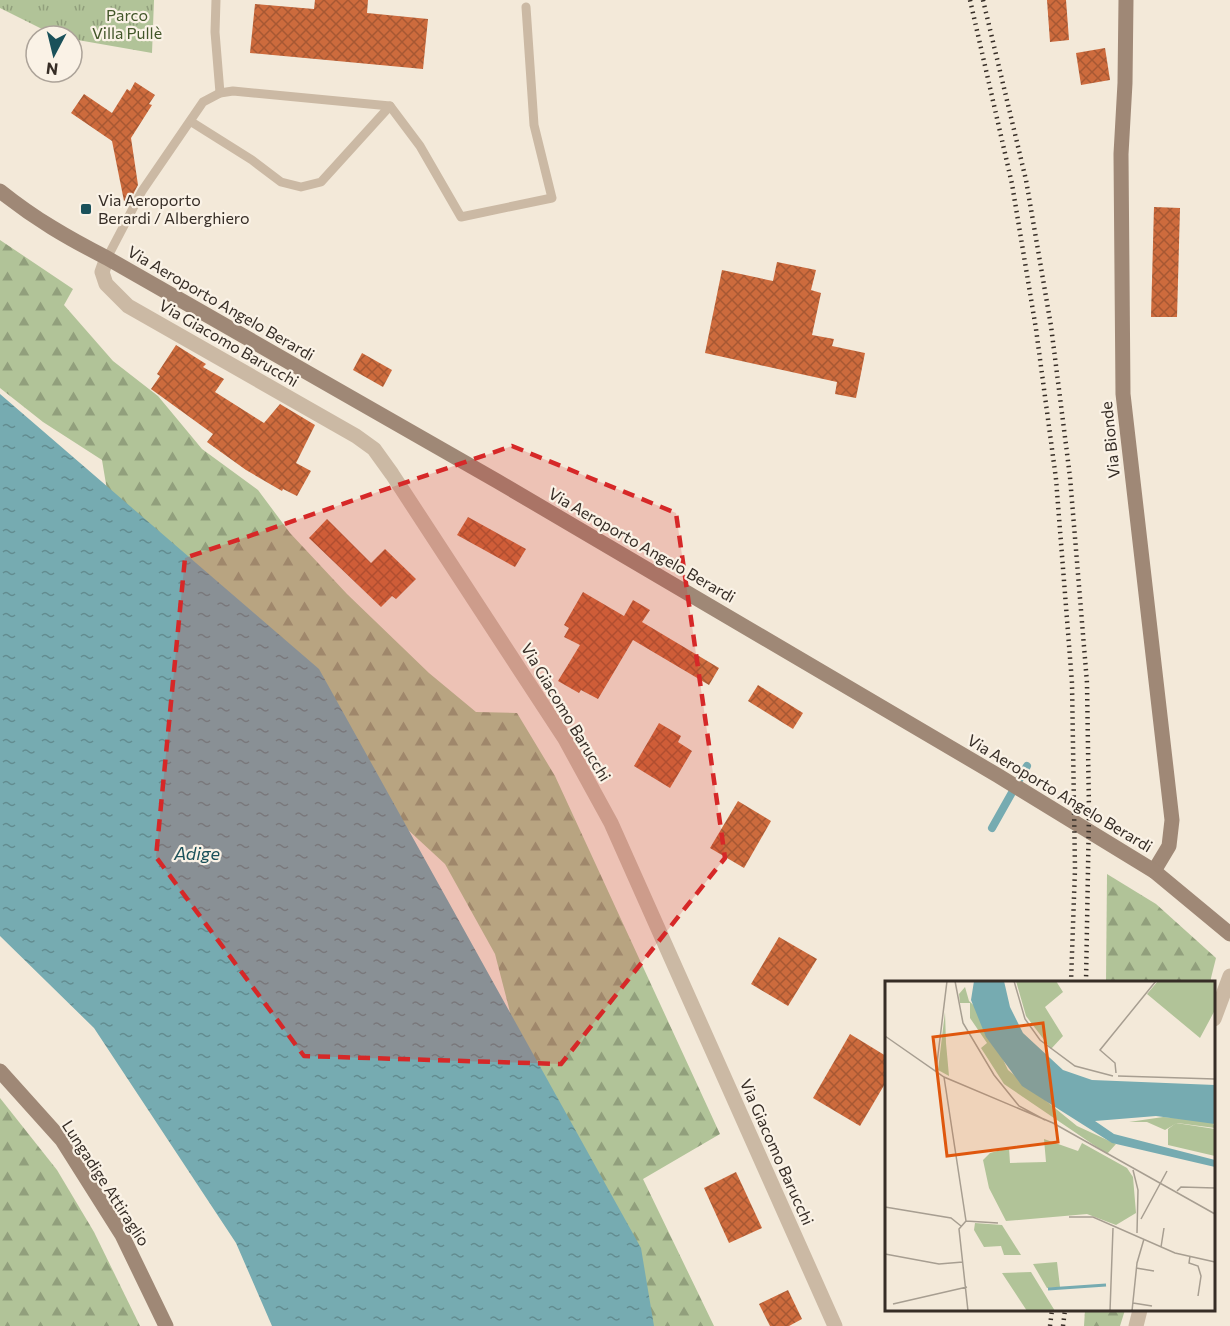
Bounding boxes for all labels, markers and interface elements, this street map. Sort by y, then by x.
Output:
park label: Parco Villa Pullè [92,5,162,42]
north arrow [24,24,84,84]
text: N [45,59,59,80]
place label: Via Aeroporto Berardi / Alberghiero [98,190,250,227]
marker: Via Aeroporto Berardi / Alberghiero [79,202,93,216]
street label: Via Aeroporto Angelo Berardi [124,241,318,364]
street label: Via Giacomo Barucchi [156,295,302,390]
street label: Via Bionde [1096,401,1123,480]
street label: Via Aeroporto Angelo Berardi [545,483,739,606]
street label: Via Giacomo Barucchi [518,639,615,784]
street label: Via Aeroporto Angelo Berardi [964,730,1156,855]
water label: Adige [173,842,220,864]
inset map [885,981,1215,1311]
street label: Via Giacomo Barucchi [737,1076,818,1228]
street label: Lungadige Attiraglio [59,1116,154,1249]

